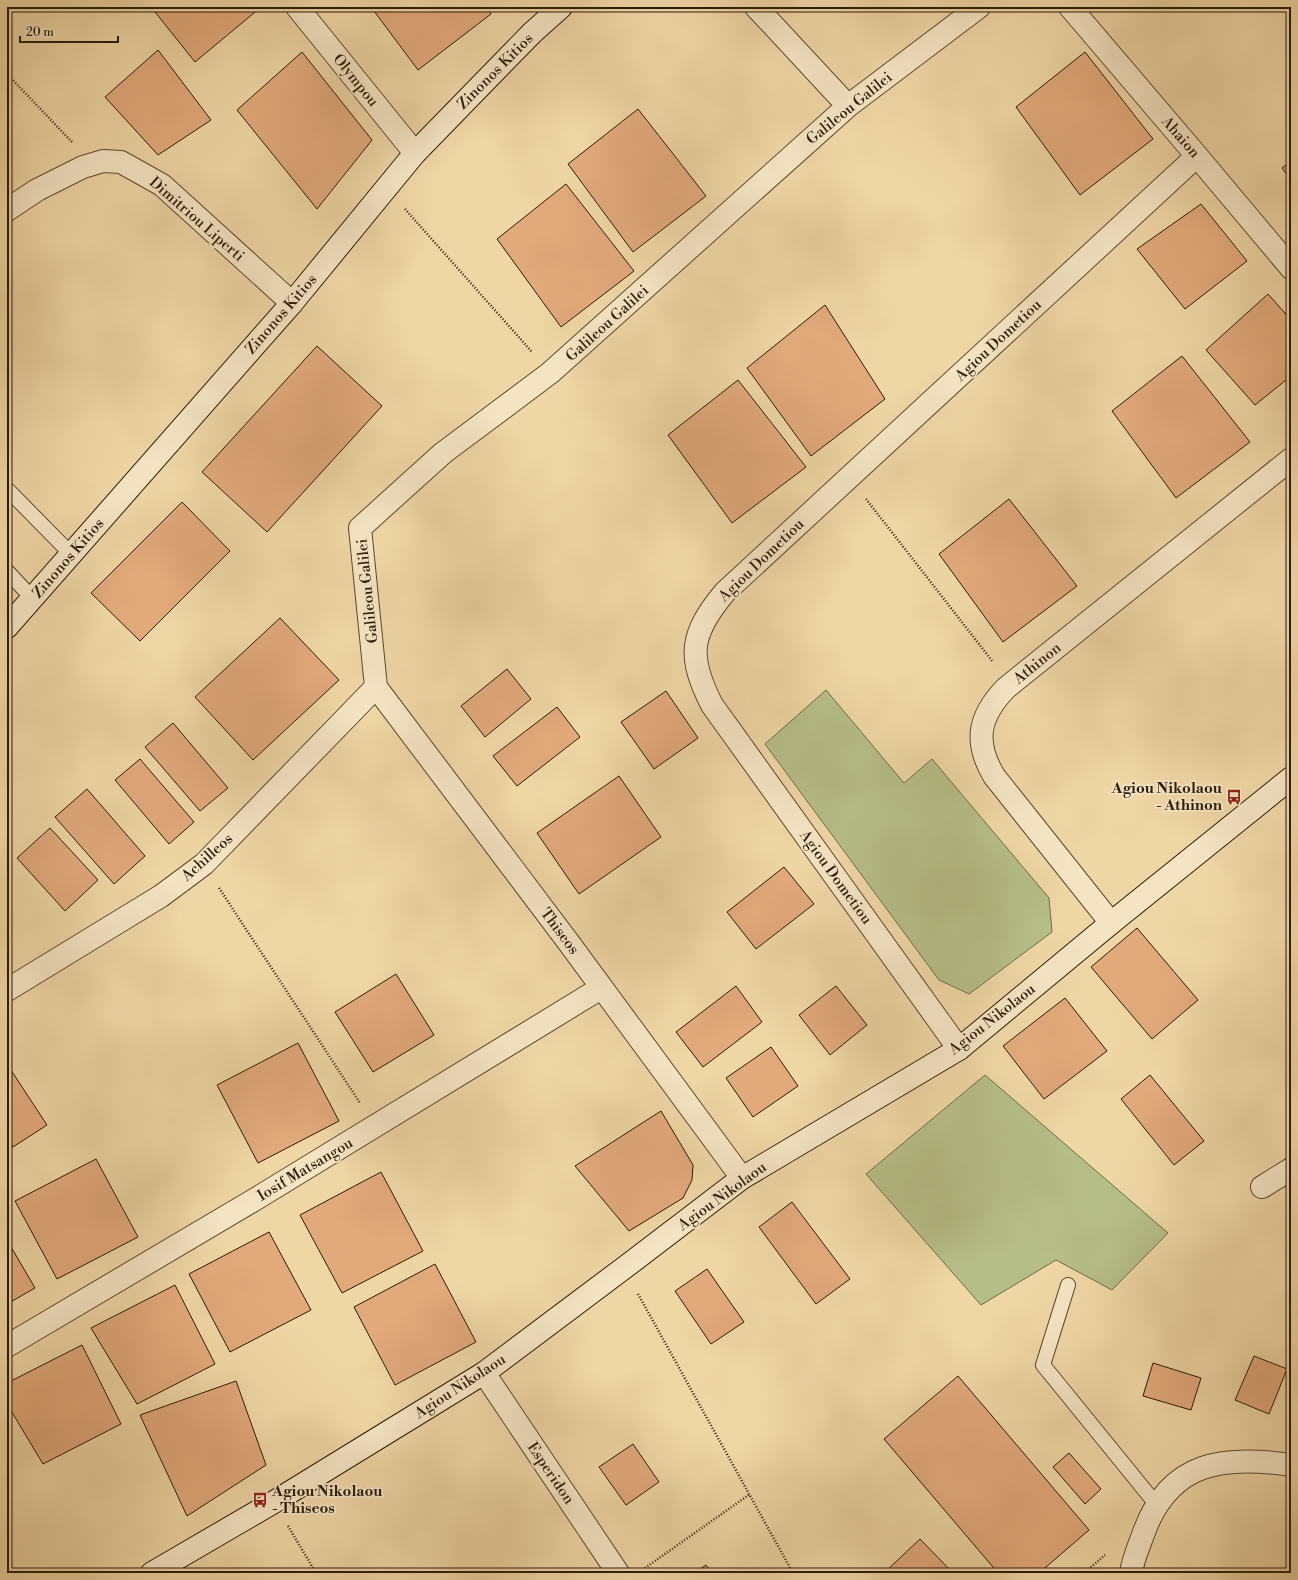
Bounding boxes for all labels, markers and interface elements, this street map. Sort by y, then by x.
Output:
scale bar [20,18,118,44]
text: 20 m [26,25,54,40]
street label: Zinonos Kitios [453,29,537,113]
street label: Olympou [329,50,383,111]
street label: Galileou Galilei [802,68,896,149]
street label: Ahaion [1157,112,1204,162]
street label: Dimitriou Liperti [145,173,248,266]
street label: Zinonos Kitios [241,270,321,358]
street label: Galileou Galilei [562,281,653,366]
street label: Agiou Dometiou [950,295,1046,386]
street label: Zinonos Kitios [28,514,108,602]
street label: Agiou Dometiou [714,514,808,607]
street label: Galileou Galilei [353,538,382,644]
street label: Athinon [1009,638,1065,689]
place label: Agiou Nikolaou - Athinon [1111,779,1223,815]
bus stop icon: Agiou Nikolaou - Athinon [1225,788,1243,806]
street label: Agiou Dometiou [795,826,876,928]
street label: Achilleos [177,829,237,886]
street label: Thiseos [536,904,583,958]
street label: Agiou Nikolaou [944,979,1040,1060]
street label: Iosif Matsangou [254,1133,357,1205]
street label: Agiou Nikolaou [674,1158,771,1235]
street label: Agiou Nikolaou [410,1350,510,1423]
street label: Esperidon [523,1439,578,1508]
place label: Agiou Nikolaou - Thiseos [271,1482,383,1518]
bus stop icon: Agiou Nikolaou - Thiseos [251,1491,269,1509]

